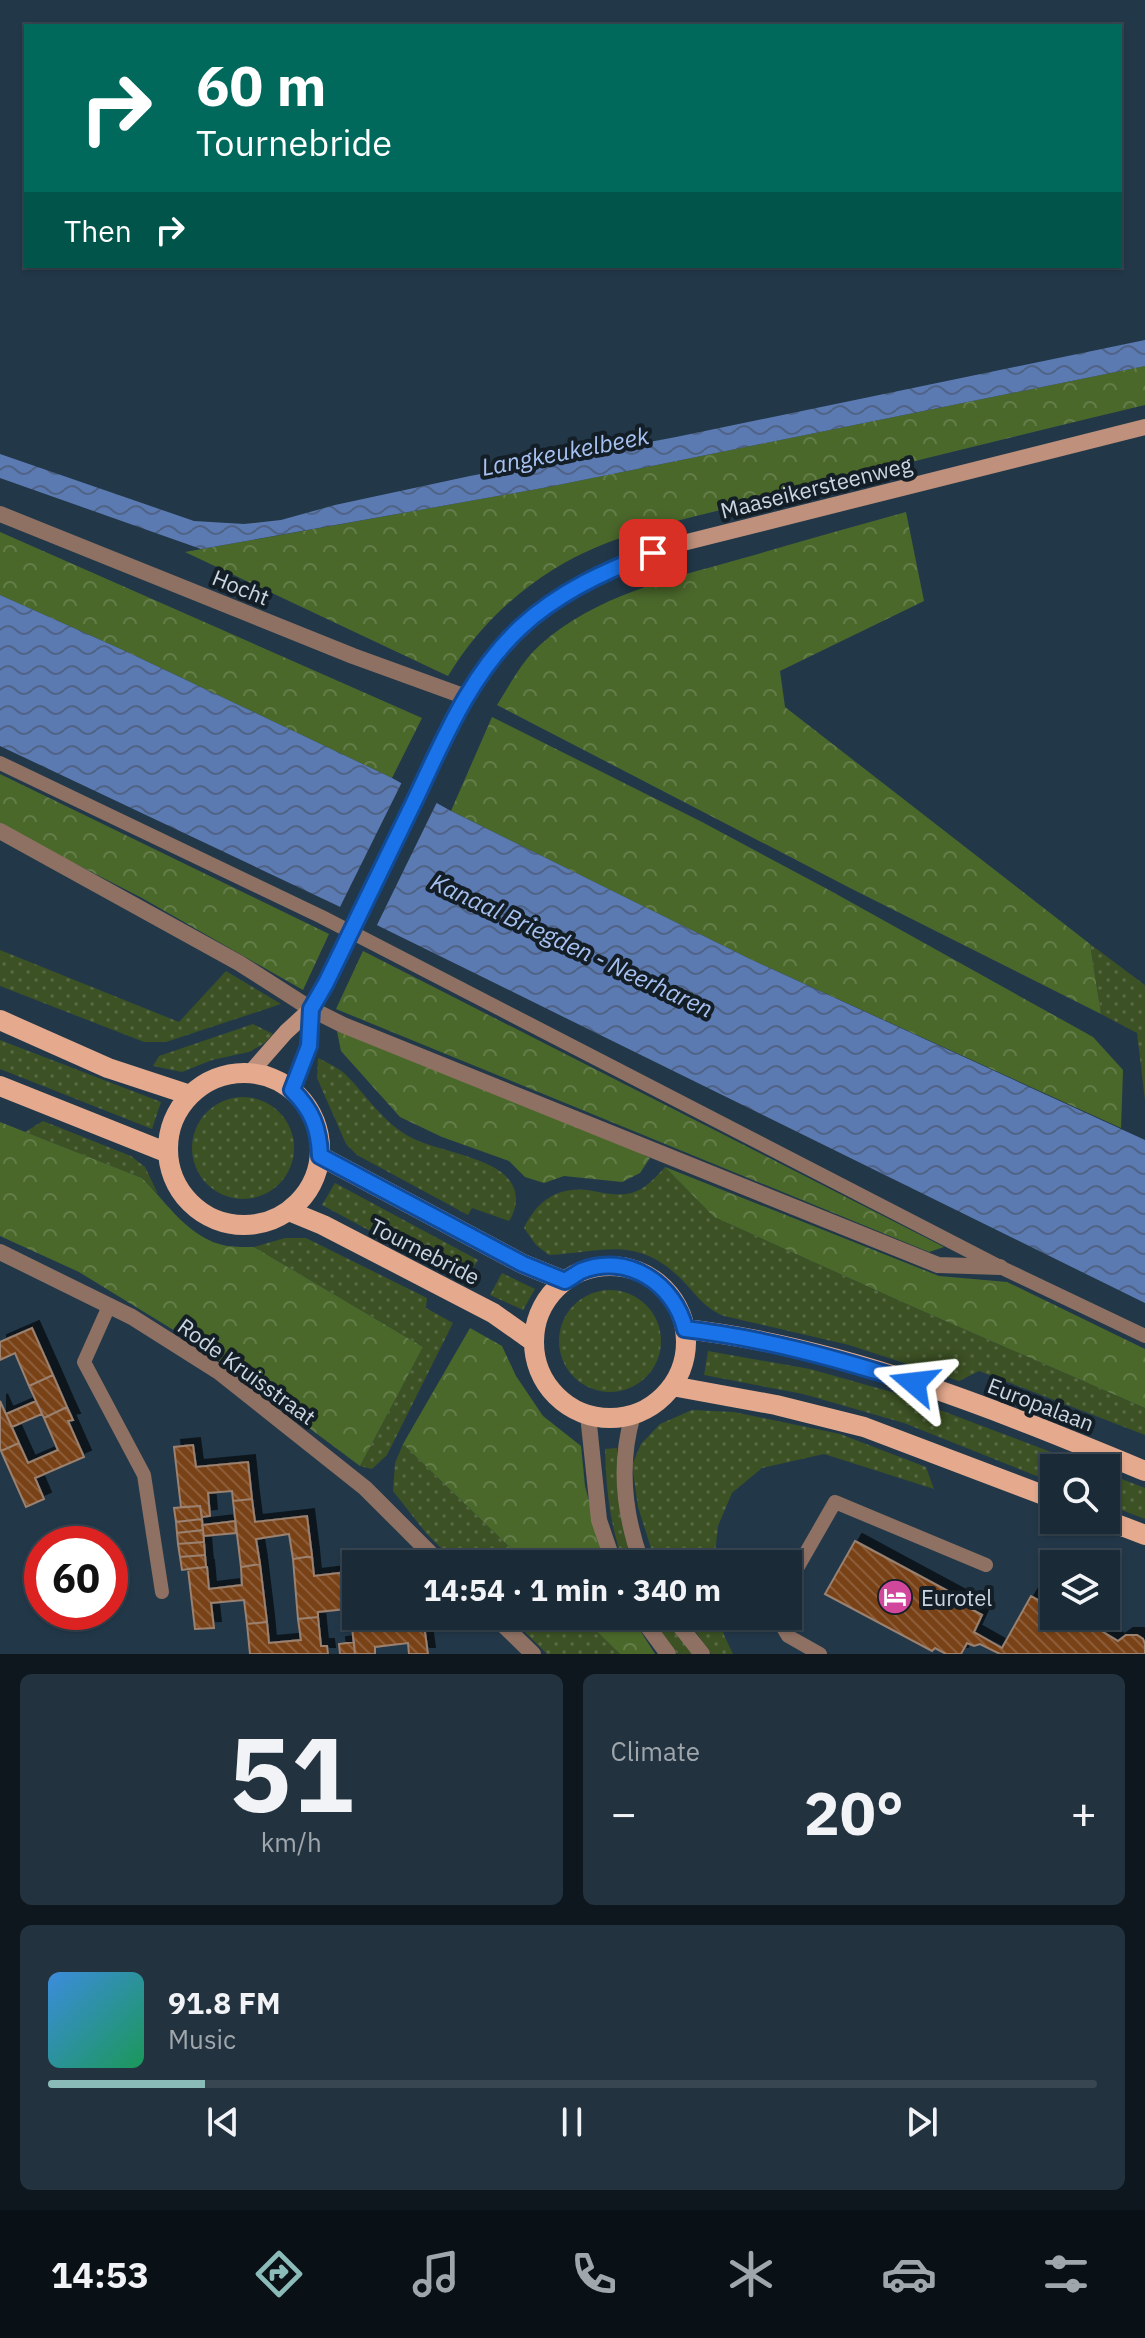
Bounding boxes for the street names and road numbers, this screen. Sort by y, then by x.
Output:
street label: Maaseikersteenweg [717,449,915,525]
street label: Hocht [208,562,274,612]
street label: Tournebride [365,1211,485,1291]
street label: Rode Kruisstraat [172,1311,322,1431]
street label: Europalaan [983,1370,1099,1438]

